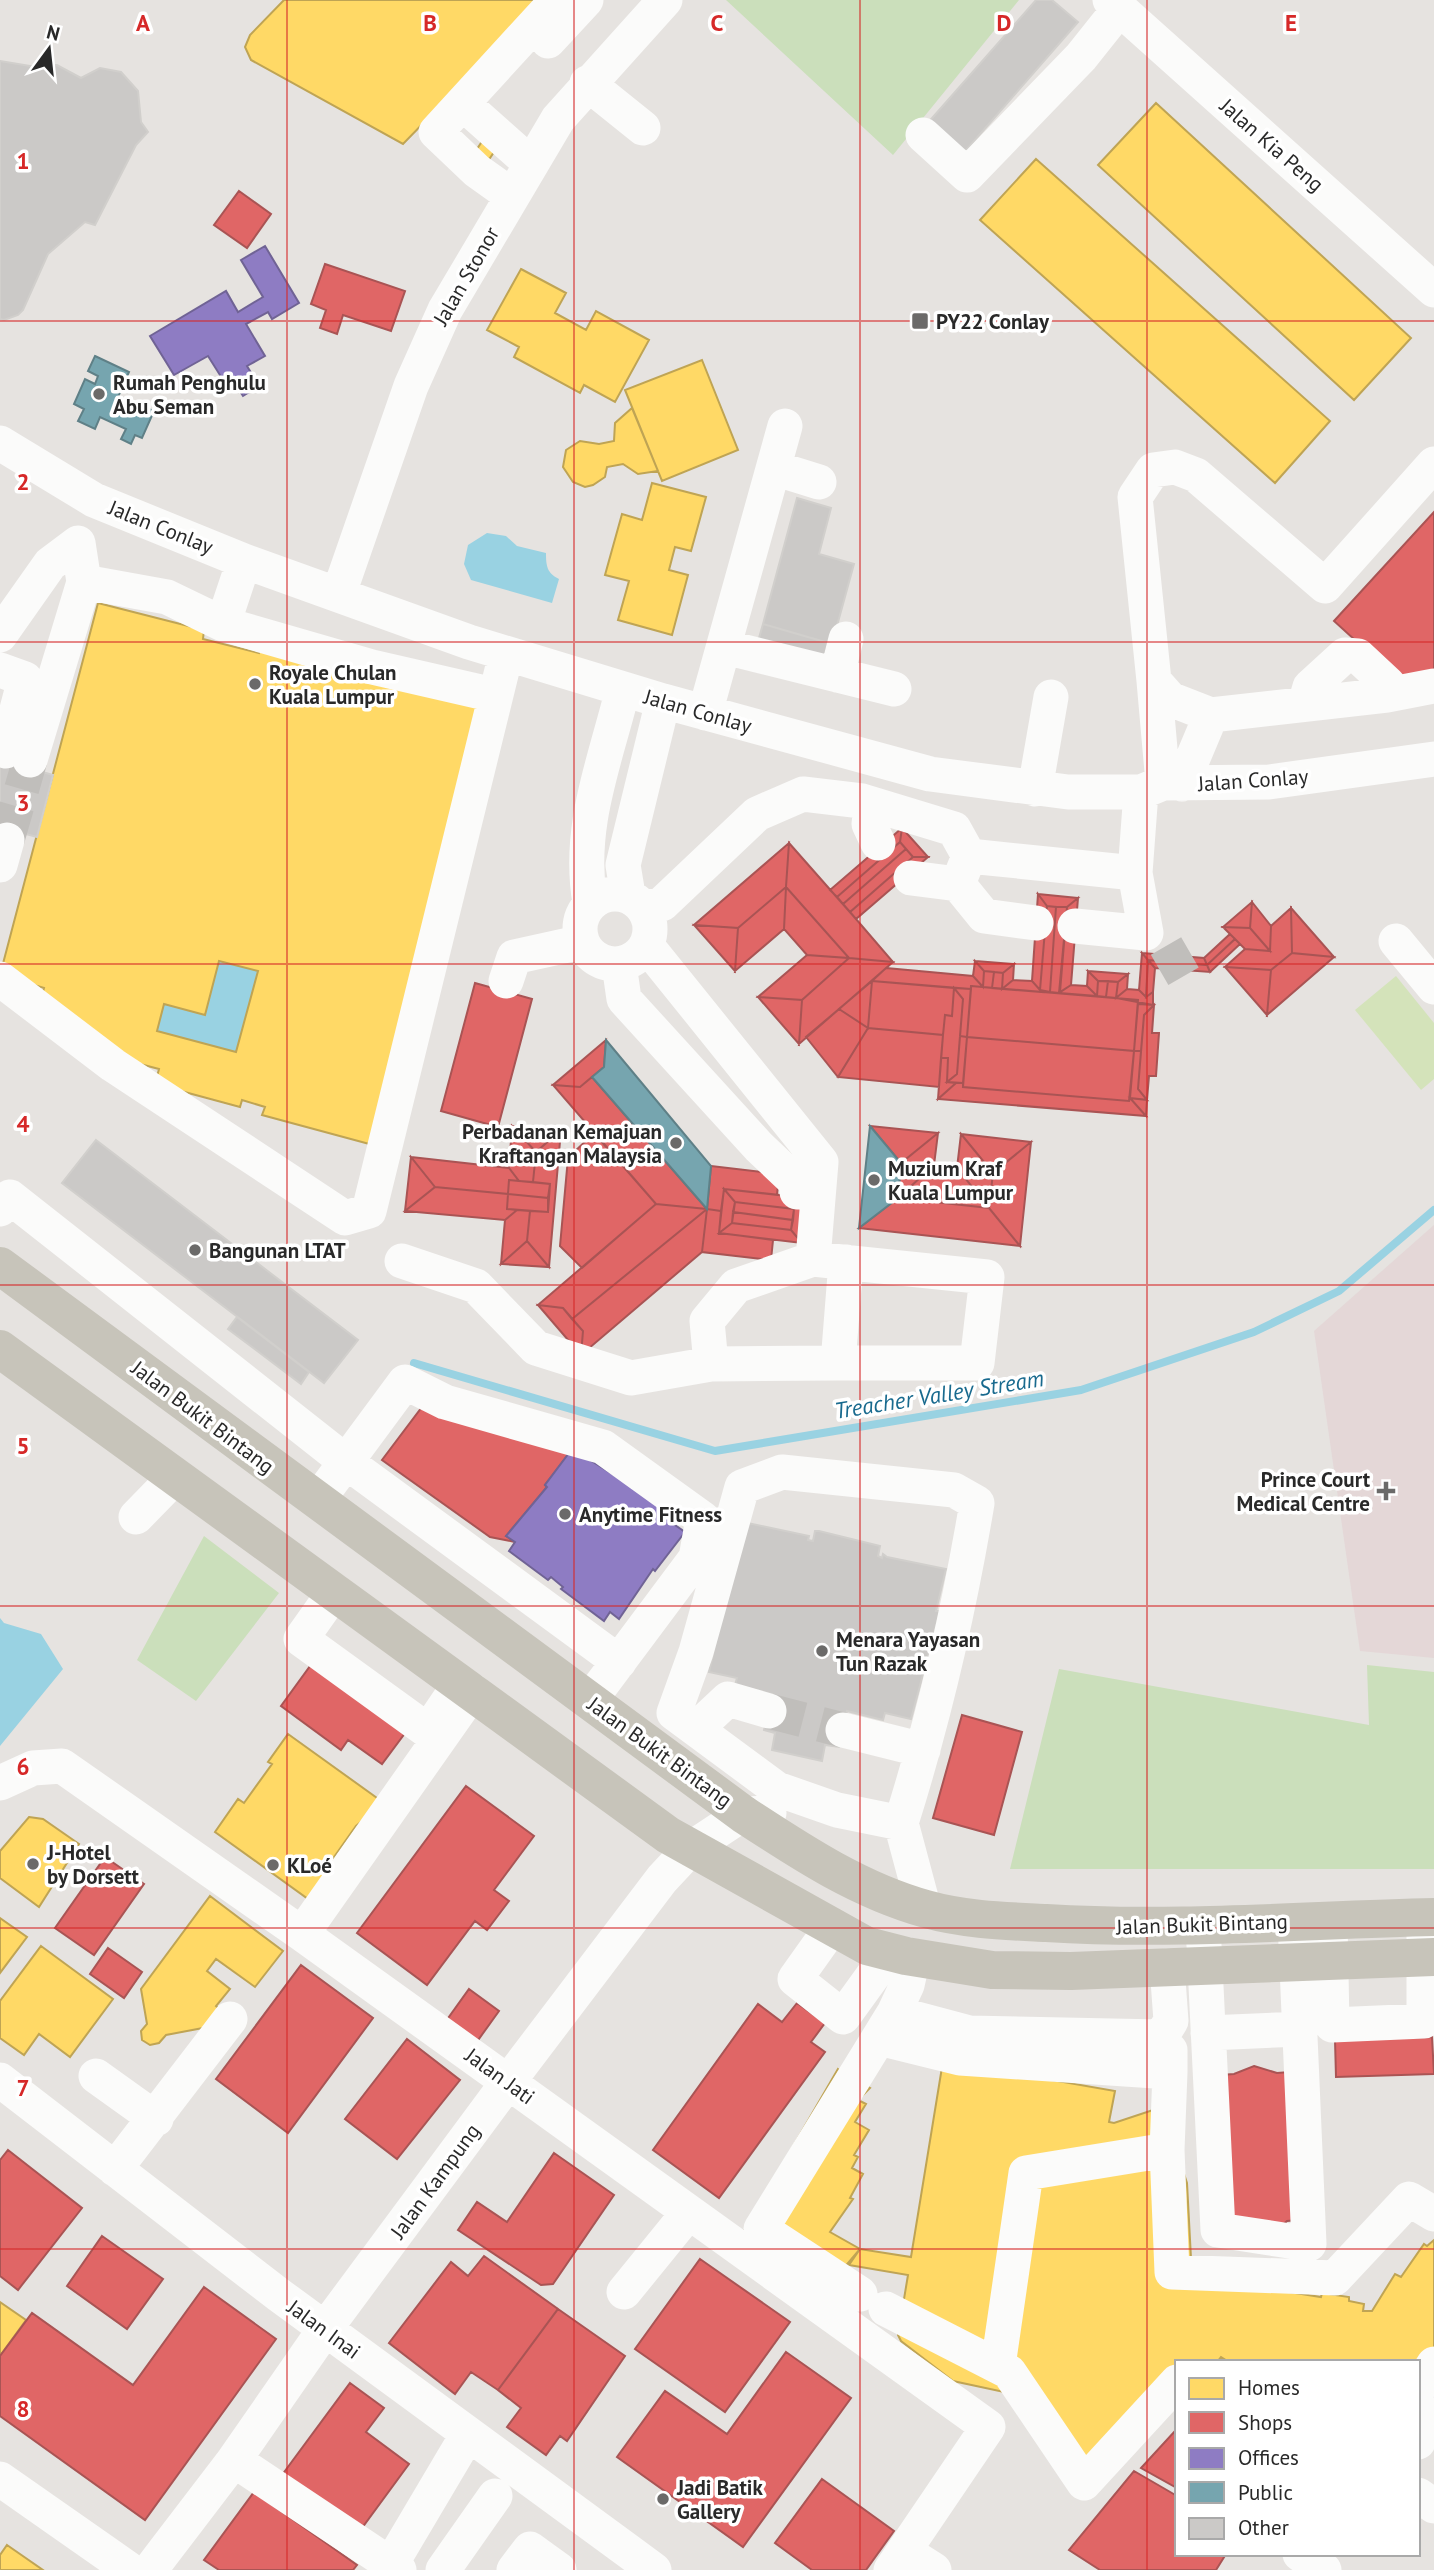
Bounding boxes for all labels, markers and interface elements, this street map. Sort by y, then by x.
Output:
text: A [136,8,150,37]
text: B [423,8,437,37]
text: C [711,8,724,37]
text: D [997,8,1011,37]
text: E [1285,8,1297,37]
north arrow [14,14,84,84]
text: N [44,19,63,46]
street label: Jalan Kia Peng [1214,92,1330,198]
text: 1 [16,146,30,175]
street label: Jalan Stonor [426,222,505,331]
place label: PY22 Conlay [936,308,1050,335]
marker: PY22 Conlay [910,311,930,331]
place label: Rumah Penghulu Abu Seman [113,369,266,420]
marker: Rumah Penghulu Abu Seman [91,386,107,402]
text: 2 [16,467,30,496]
street label: Jalan Conlay [104,493,217,560]
place label: Royale Chulan Kuala Lumpur [269,659,397,710]
marker: Royale Chulan Kuala Lumpur [247,676,263,692]
street label: Jalan Conlay [640,683,755,739]
street label: Jalan Conlay [1196,763,1309,797]
text: 3 [16,788,30,817]
text: 4 [16,1109,30,1138]
place label: Perbadanan Kemajuan Kraftangan Malaysia [462,1118,662,1169]
marker: Perbadanan Kemajuan Kraftangan Malaysia [668,1135,684,1151]
place label: Muzium Kraf Kuala Lumpur [888,1155,1014,1206]
marker: Muzium Kraf Kuala Lumpur [866,1172,882,1188]
place label: Bangunan LTAT [209,1237,346,1264]
marker: Bangunan LTAT [187,1242,203,1258]
street label: Jalan Bukit Bintang [125,1354,280,1479]
water label: Treacher Valley Stream [832,1363,1046,1425]
text: 5 [16,1431,30,1460]
place label: Prince Court Medical Centre [1236,1466,1371,1517]
marker: Prince Court Medical Centre [1376,1481,1396,1501]
place label: Anytime Fitness [579,1501,722,1528]
marker: Anytime Fitness [557,1506,573,1522]
place label: Menara Yayasan Tun Razak [836,1626,980,1677]
marker: Menara Yayasan Tun Razak [814,1643,830,1659]
street label: Jalan Bukit Bintang [582,1690,737,1813]
text: 6 [16,1752,30,1781]
place label: J-Hotel by Dorsett [46,1839,140,1890]
place label: KLoé [287,1852,332,1879]
marker: J-Hotel by Dorsett [25,1856,41,1872]
marker: KLoé [265,1857,281,1873]
street label: Jalan Bukit Bintang [1115,1908,1288,1941]
street label: Jalan Jati [459,2041,540,2110]
text: 7 [16,2073,30,2102]
street label: Jalan Kampung [384,2118,486,2244]
street label: Jalan Inai [281,2293,366,2365]
legend [1175,2360,1420,2556]
text: Homes [1238,2374,1300,2401]
text: 8 [16,2394,30,2423]
text: Shops [1238,2409,1292,2436]
text: Offices [1238,2444,1299,2471]
place label: Jadi Batik Gallery [676,2474,764,2525]
text: Public [1238,2479,1293,2506]
marker: Jadi Batik Gallery [655,2491,671,2507]
text: Other [1238,2514,1289,2541]

